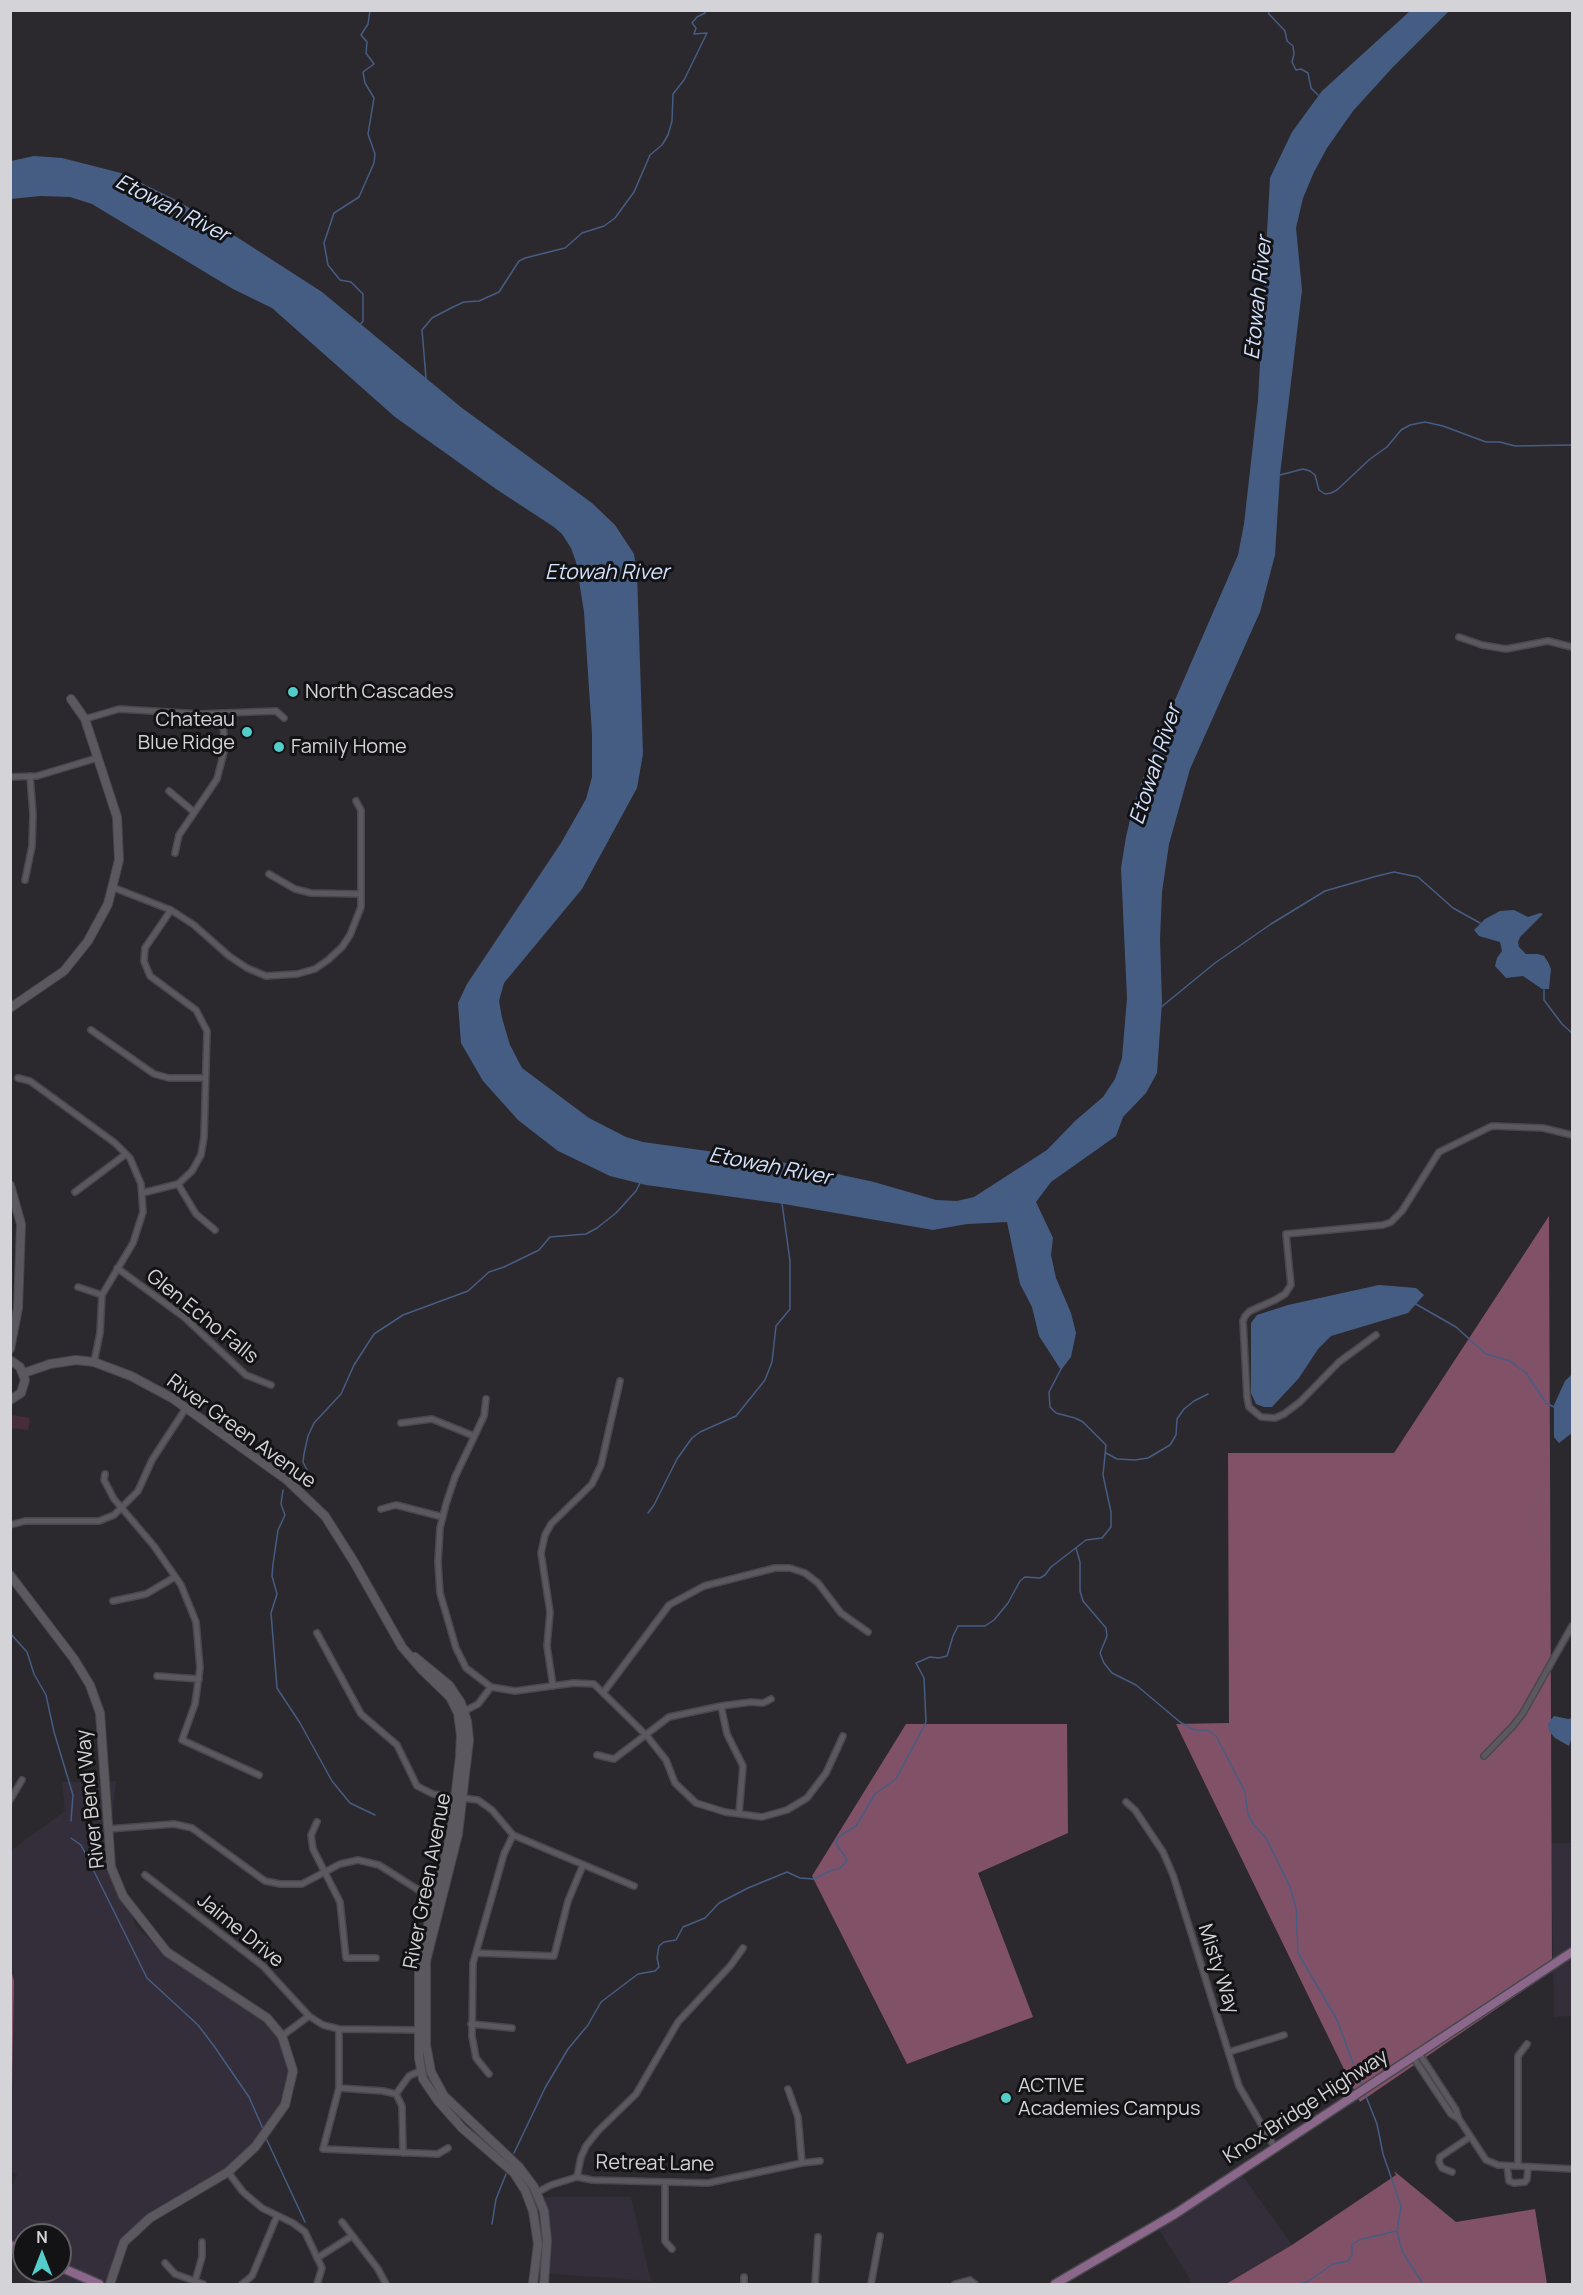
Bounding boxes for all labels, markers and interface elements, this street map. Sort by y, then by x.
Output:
water label: Etowah River [111,170,233,248]
water label: Etowah River [1240,235,1278,361]
water label: Etowah River [545,560,669,586]
place label: North Cascades [305,680,454,704]
marker: North Cascades [286,685,300,699]
water label: Etowah River [1125,702,1187,828]
place label: Chateau Blue Ridge [138,708,235,755]
marker: Chateau Blue Ridge [240,725,254,739]
place label: Family Home [291,735,407,759]
marker: Family Home [272,740,286,754]
water label: Etowah River [707,1143,833,1191]
street label: Glen Echo Falls [141,1265,263,1369]
street label: River Green Avenue [162,1370,320,1494]
street label: River Bend Way [72,1728,110,1870]
street label: River Green Avenue [399,1791,457,1971]
street label: Jaime Drive [192,1889,288,1973]
street label: Misty Way [1192,1921,1244,2017]
street label: Knox Bridge Highway [1219,2045,1393,2169]
place label: ACTIVE Academies Campus [1018,2074,1200,2121]
marker: ACTIVE Academies Campus [999,2091,1013,2105]
street label: Retreat Lane [595,2151,715,2177]
north arrow [12,2223,72,2283]
text: N [36,2226,48,2248]

